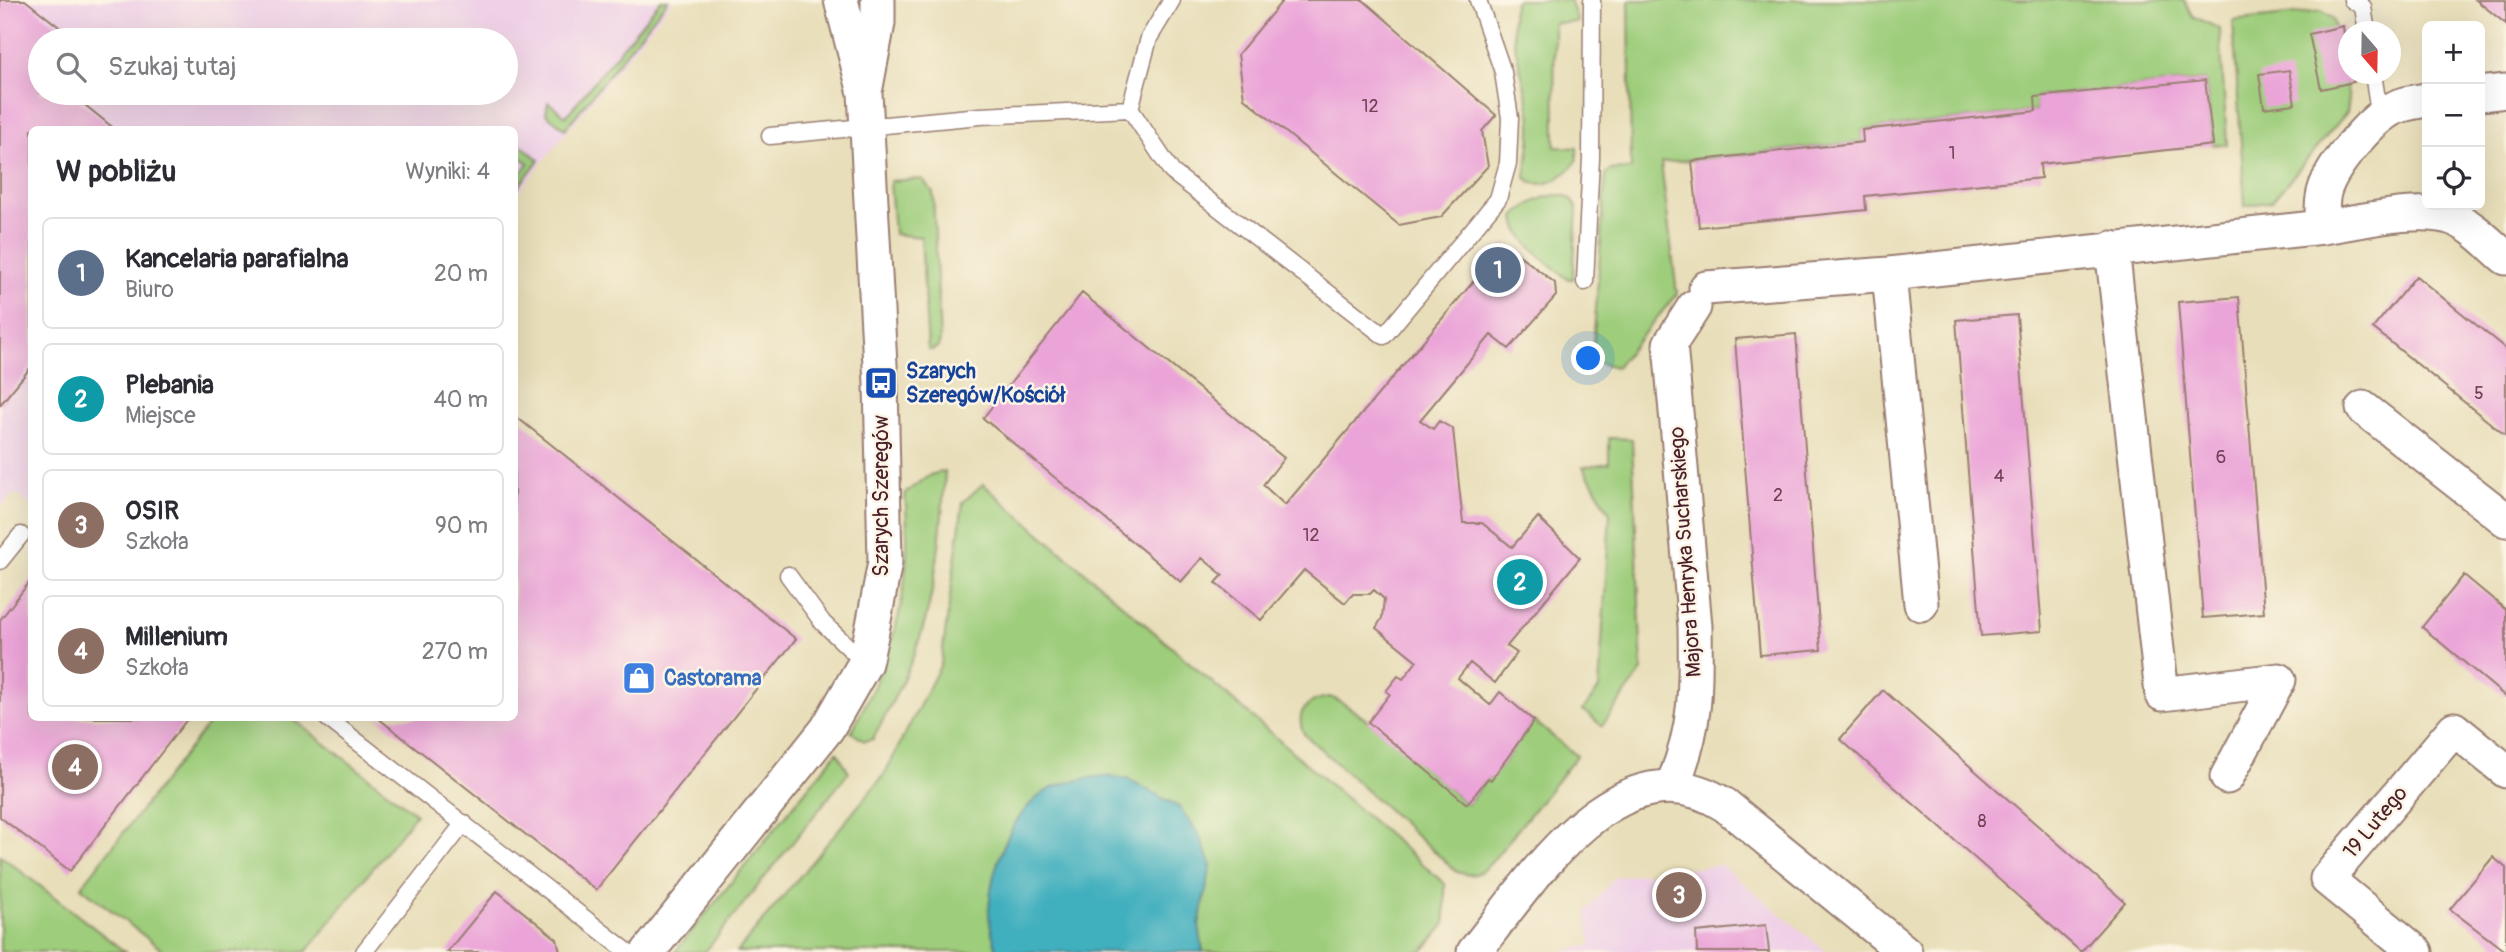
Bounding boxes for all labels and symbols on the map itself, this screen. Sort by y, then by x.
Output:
north arrow [2338,21,2401,84]
house number: 12 [1361,95,1379,118]
house number: 1 [1948,142,1956,165]
pin: 1 [1475,244,1521,296]
your location [1571,341,1605,375]
place label: Szarych Szeregów/Kościół [906,358,1066,409]
bus stop icon: Szarych Szeregów/Kościół [862,364,900,402]
house number: 5 [2474,382,2484,405]
street label: Szarych Szeregów [868,415,895,577]
street label: Majora Henryka Sucharskiego [1663,426,1708,678]
house number: 6 [2216,446,2226,469]
house number: 4 [1994,465,2005,488]
house number: 2 [1773,484,1783,507]
house number: 12 [1302,524,1320,547]
pin: 2 [1497,556,1543,608]
shop icon: Castorama [620,659,658,697]
place label: Castorama [664,665,762,692]
pin: 4 [52,741,98,793]
street label: 19 Lutego [2337,780,2414,864]
house number: 8 [1977,810,1987,833]
pin: 3 [1656,869,1702,921]

